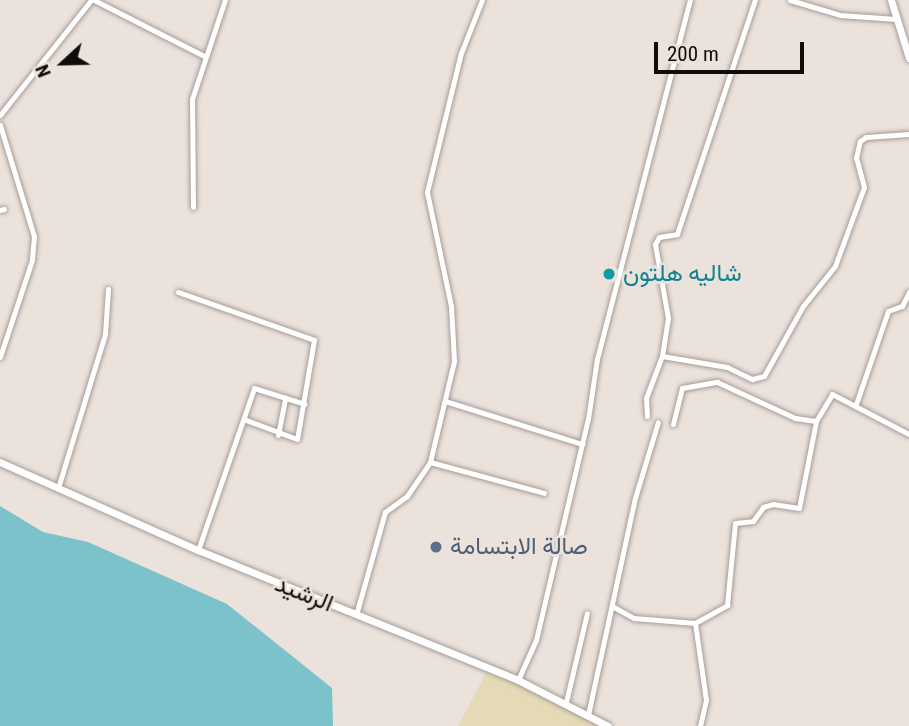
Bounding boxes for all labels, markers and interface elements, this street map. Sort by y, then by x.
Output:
north arrow [28,28,98,98]
scale bar [657,28,808,72]
text: 200 m [667,42,719,66]
text: N [30,61,56,81]
place label: شاليه هلتون [623,260,742,288]
marker: شاليه هلتون [601,266,617,282]
place label: صالة الابتسامة [450,533,588,561]
marker: صالة الابتسامة [428,539,444,555]
street label: الرشيد [271,569,337,619]

